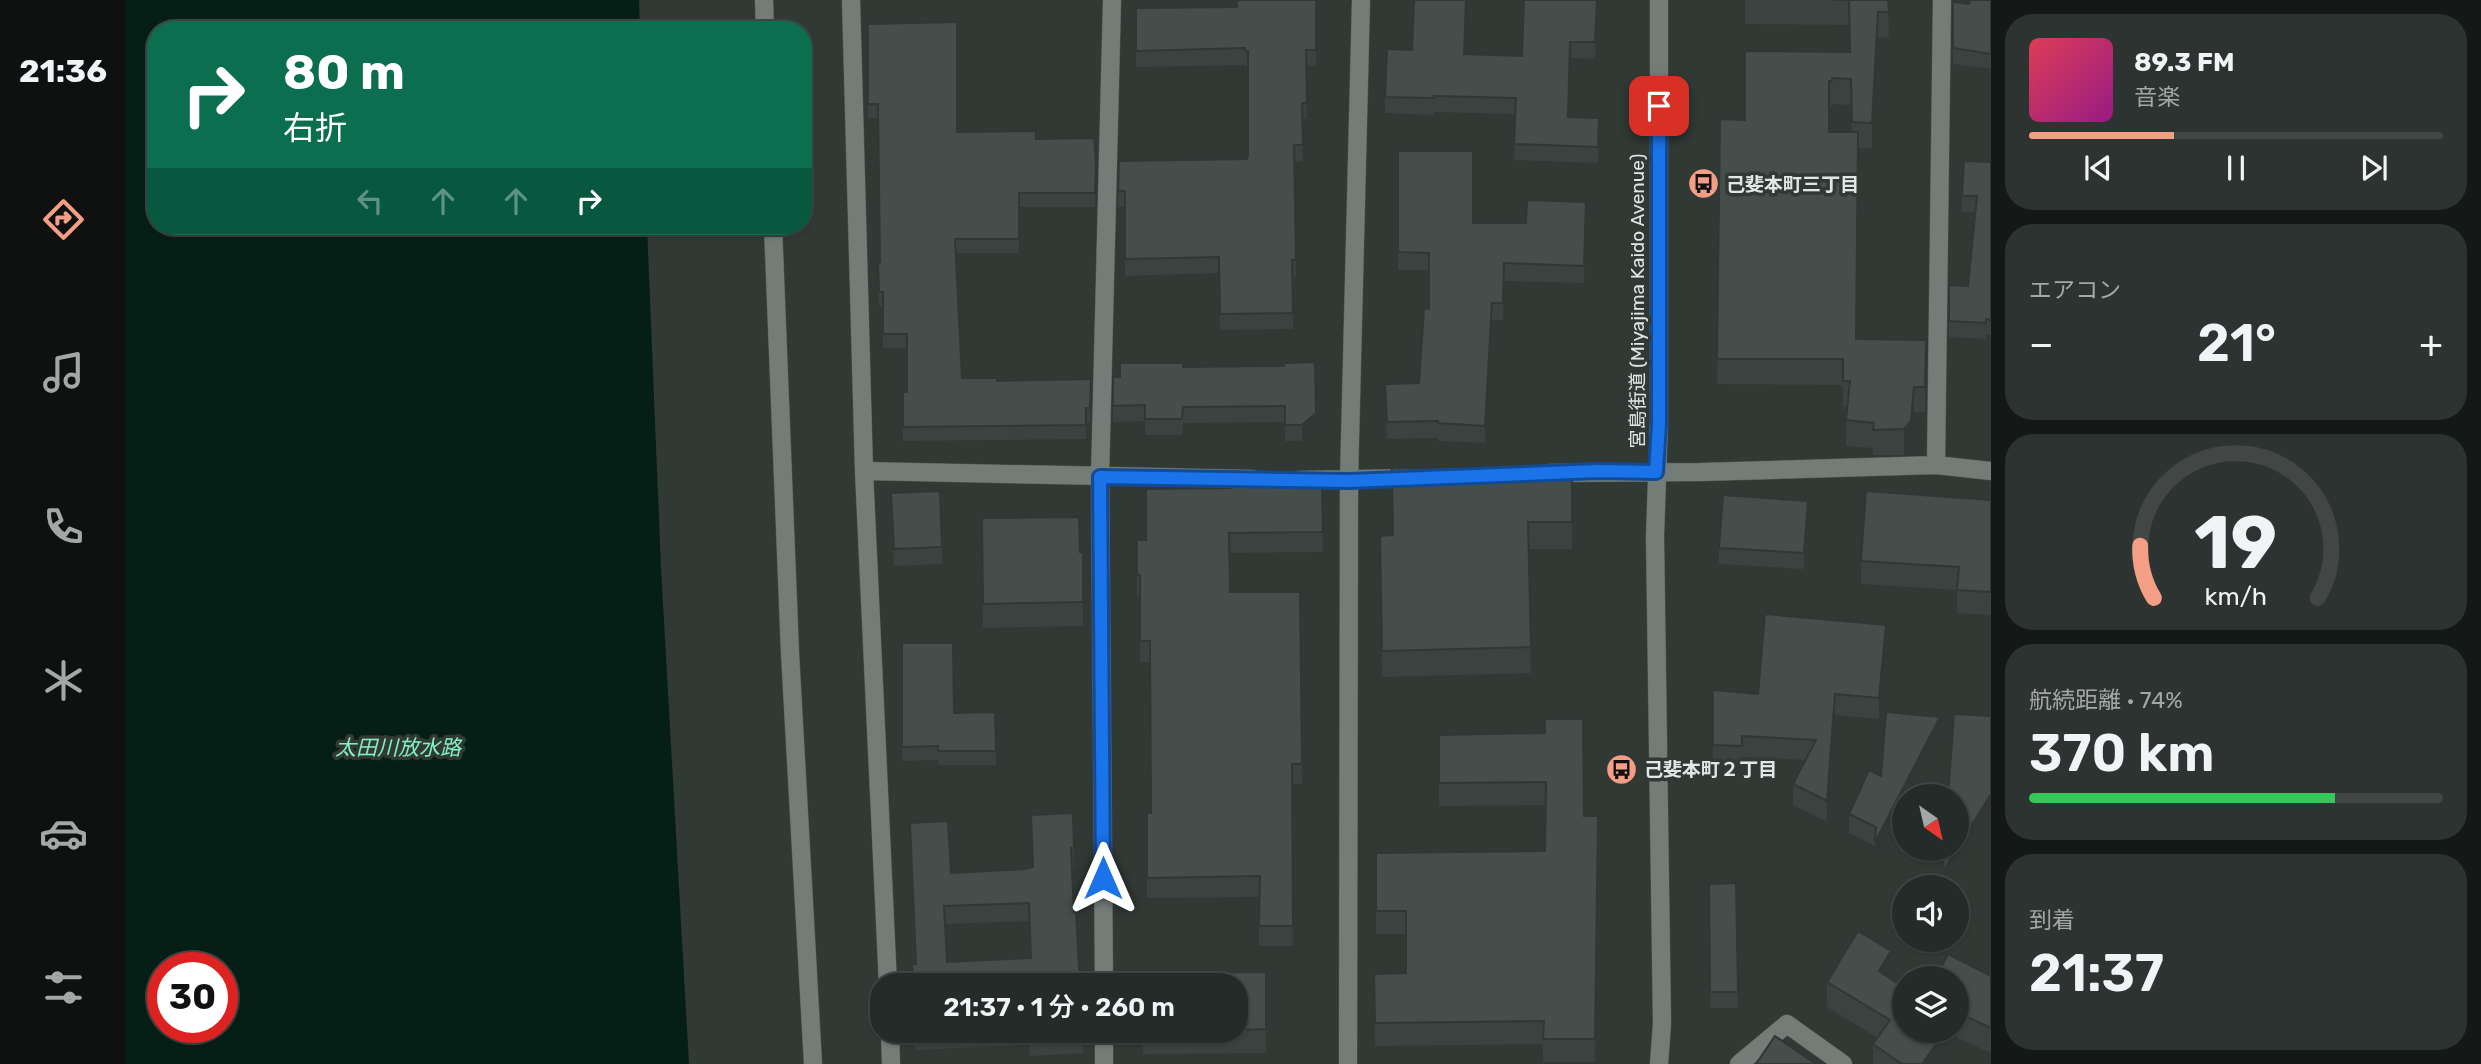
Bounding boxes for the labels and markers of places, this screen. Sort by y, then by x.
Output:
pin [1629,76,1689,136]
bus stop icon: 己斐本町三丁目 [1686,167,1720,201]
place label: 己斐本町三丁目 [1726,173,1859,196]
bus stop icon: 己斐本町２丁目 [1604,752,1638,786]
place label: 己斐本町２丁目 [1644,758,1777,781]

